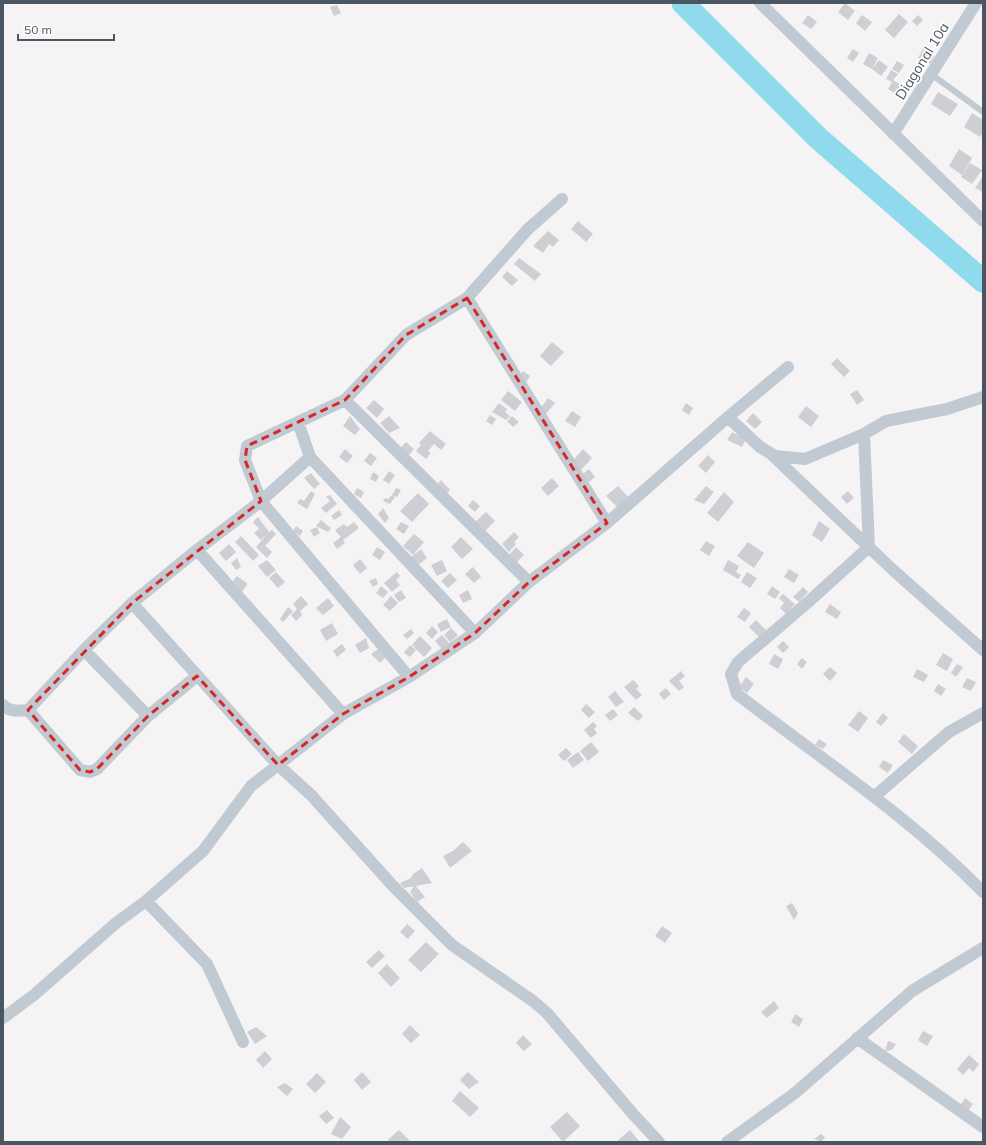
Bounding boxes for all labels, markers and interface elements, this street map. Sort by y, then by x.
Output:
scale bar [18,16,114,42]
street label: Diagonal 10a [891,19,953,103]
text: 50 m [24,22,52,37]

